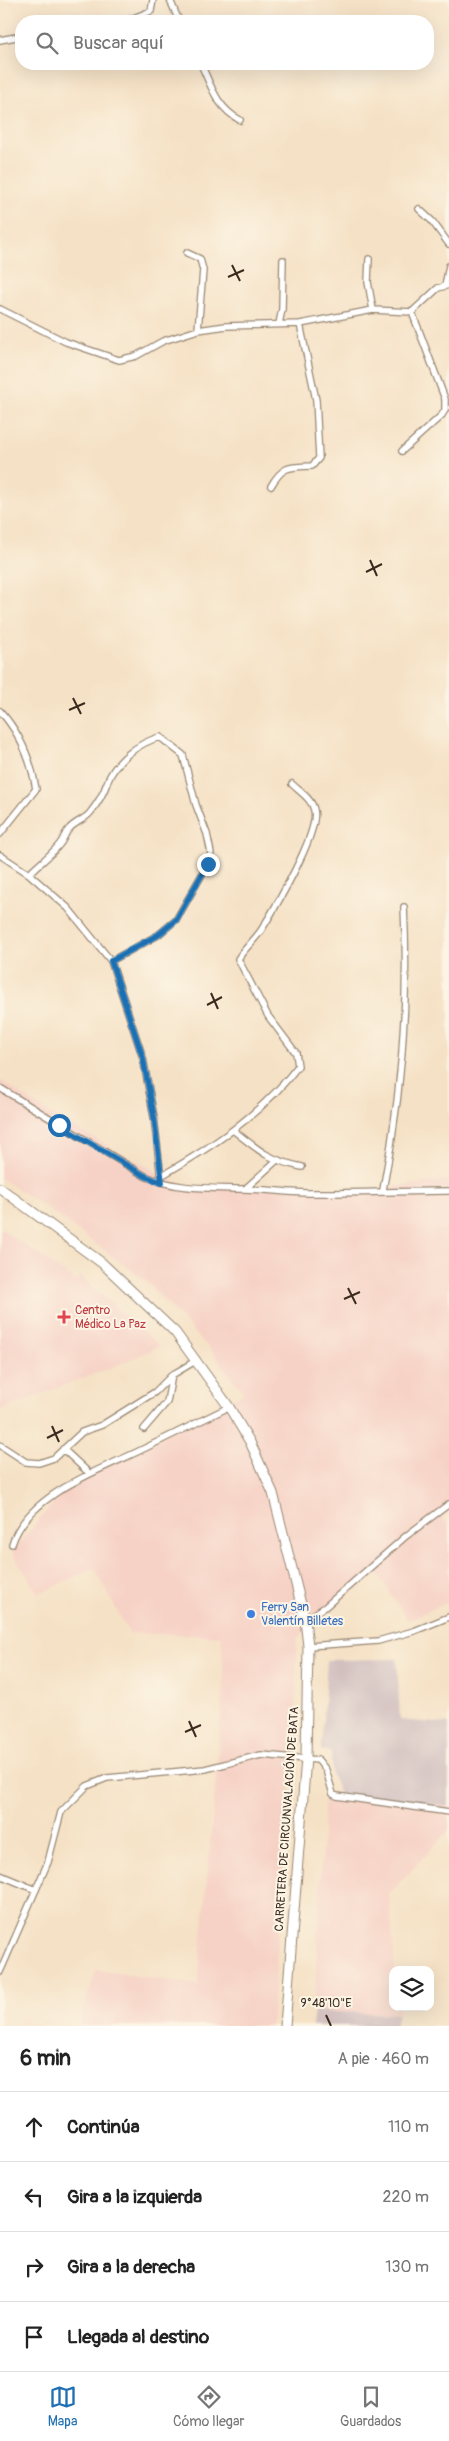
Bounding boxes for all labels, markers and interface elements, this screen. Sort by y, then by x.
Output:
search box [15,15,434,70]
icon: search [33,29,61,57]
text: Buscar aquí [73,31,164,55]
route end [197,853,220,876]
route start [48,1114,71,1137]
place label: Centro Médico La Paz [75,1303,146,1332]
marker: Centro Médico La Paz [57,1310,71,1324]
place label: Ferry San Valentín Billetes [261,1600,344,1629]
marker: Ferry San Valentín Billetes [245,1608,257,1620]
street label: CARRETERA DE CIRCUNVALACIÓN DE BATA [271,1706,302,1932]
map controls [389,1966,434,2011]
button: layers [389,1966,434,2011]
text: 9°48'10"E [301,1996,351,2011]
text: 6 min [20,2045,71,2072]
text: A pie · 460 m [338,2049,429,2069]
icon: ahead [20,2113,48,2141]
text: Continúa [67,2115,140,2139]
text: 110 m [388,2117,429,2137]
icon: left [20,2183,48,2211]
text: Gira a la izquierda [67,2185,202,2209]
text: 220 m [383,2187,429,2207]
icon: right [20,2253,48,2281]
text: Gira a la derecha [67,2255,195,2279]
text: 130 m [385,2257,429,2277]
icon: arrive [20,2323,48,2351]
text: Llegada al destino [67,2325,209,2349]
tab: Mapa [48,2383,77,2430]
tab: Cómo llegar [173,2383,244,2430]
tab: Guardados [340,2383,401,2430]

